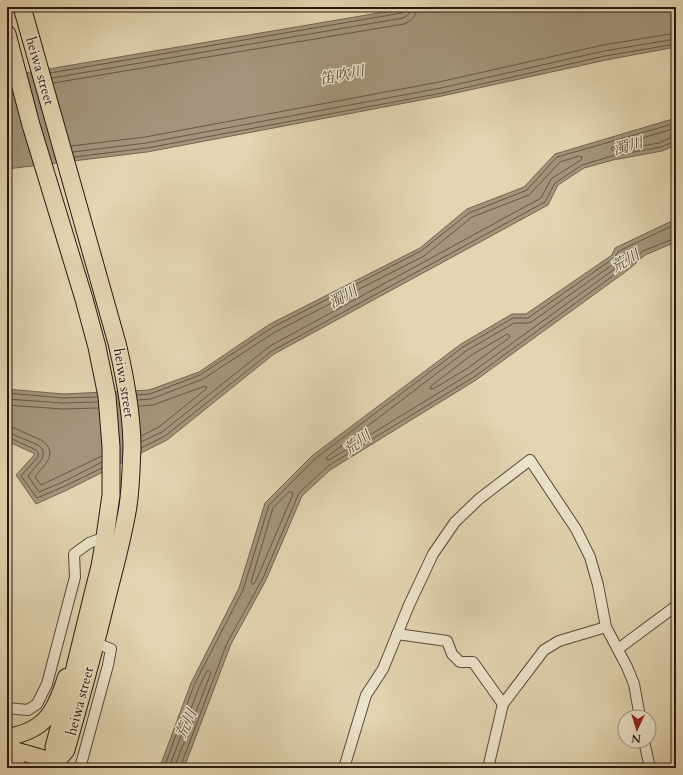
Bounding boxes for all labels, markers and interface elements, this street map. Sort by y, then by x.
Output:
street label: heiwa street [21,35,59,108]
water label: 笛吹川 [318,61,368,89]
water label: 濁川 [611,132,647,160]
water label: 荒川 [607,244,645,277]
water label: 濁川 [325,280,363,313]
street label: heiwa street [109,347,139,420]
water label: 荒川 [339,425,377,460]
street label: heiwa street [62,664,98,737]
water label: 荒川 [171,704,202,742]
north arrow [617,709,657,749]
text: N [631,731,642,746]

